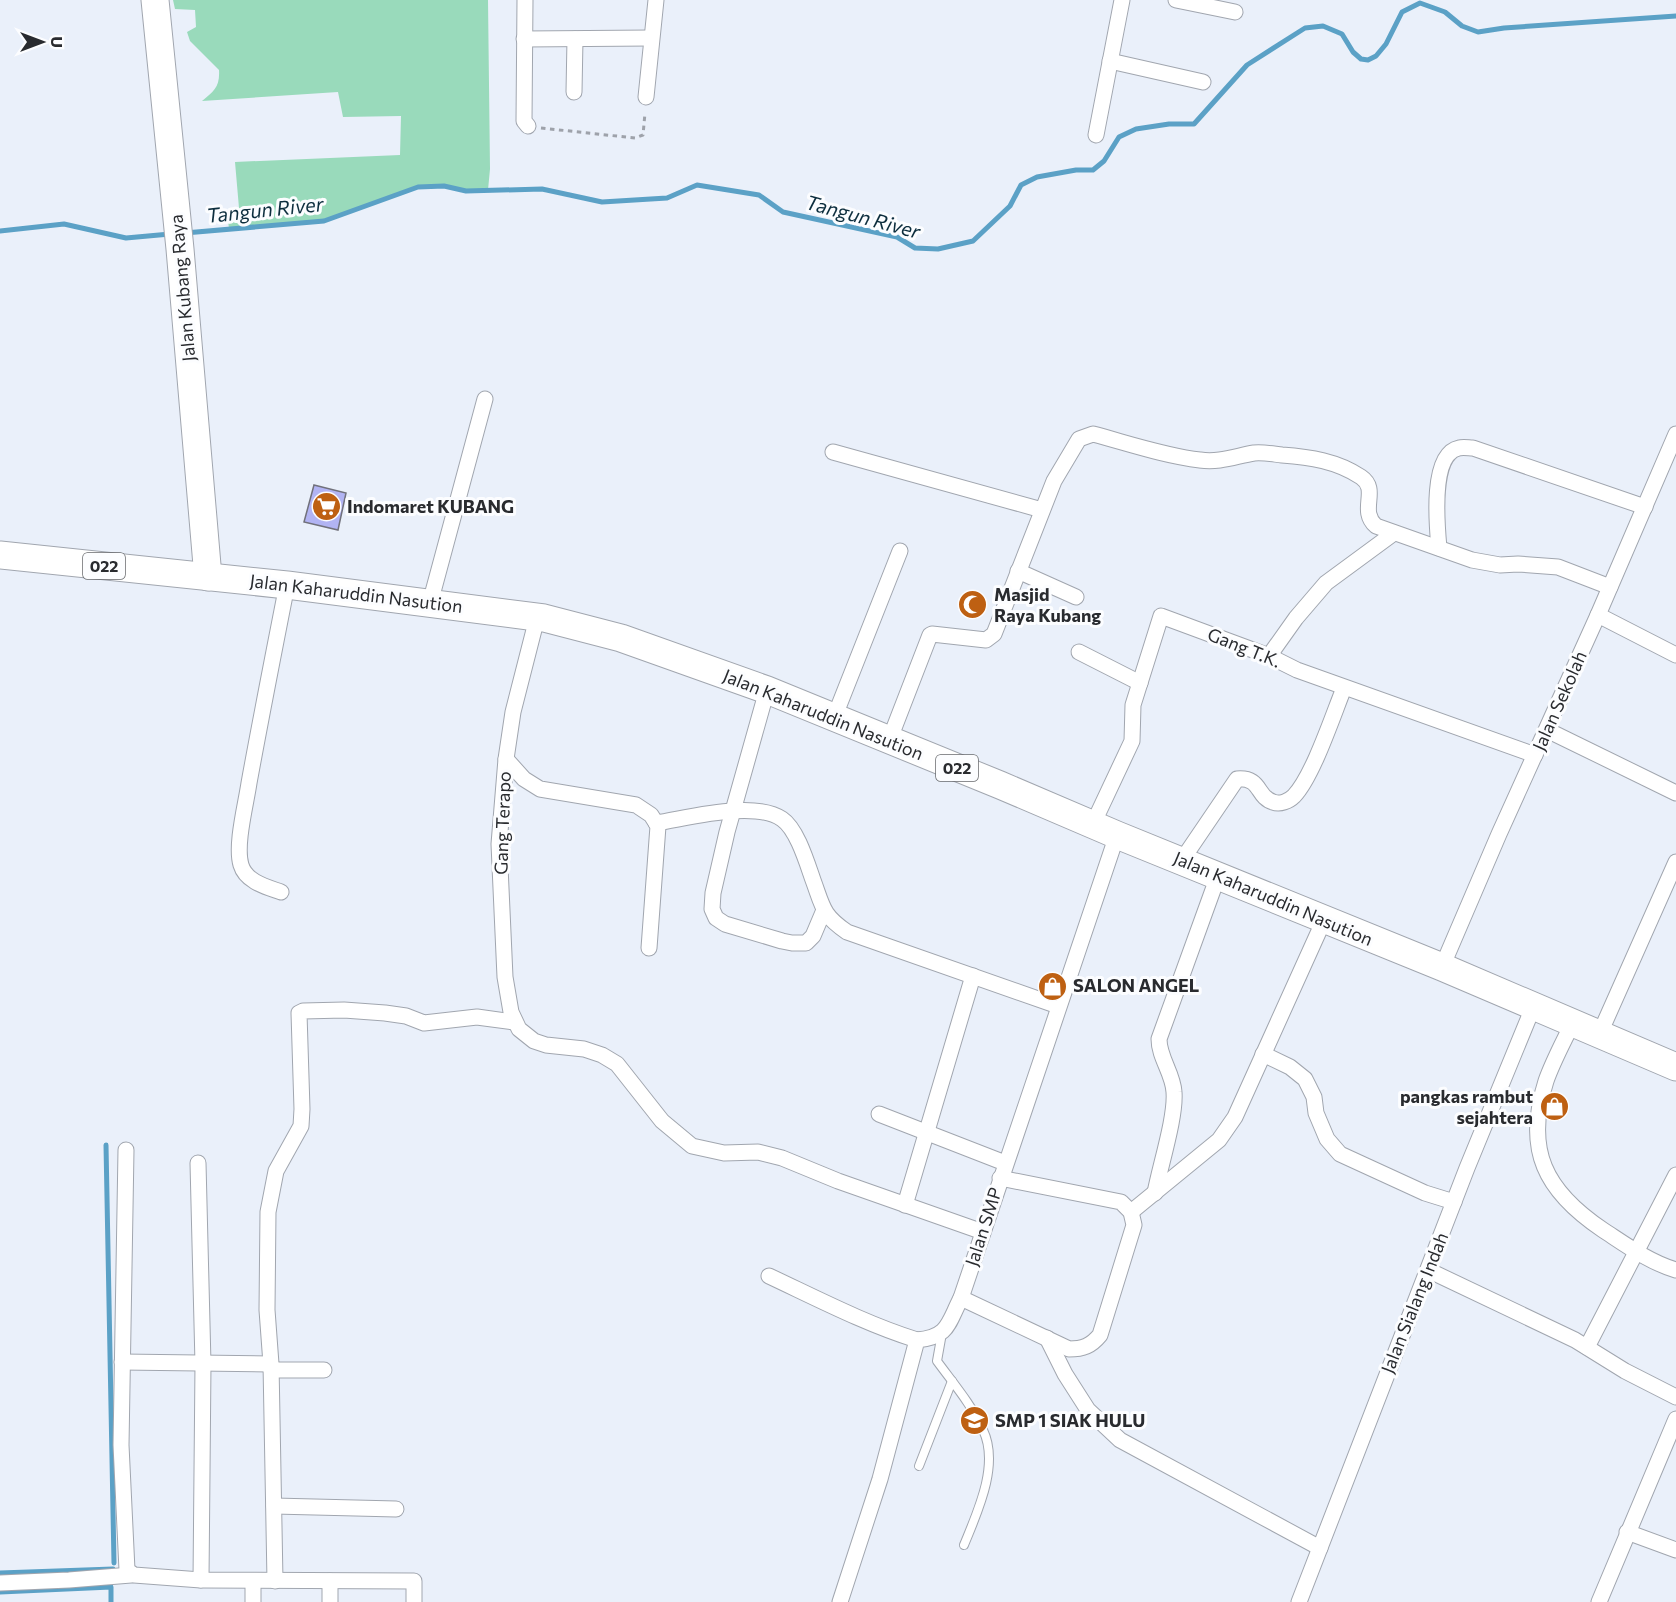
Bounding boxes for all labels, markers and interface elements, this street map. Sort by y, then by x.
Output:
north arrow [12,12,72,72]
text: U [48,36,67,48]
water label: Tangun River [803,189,924,243]
water label: Tangun River [205,191,326,227]
street label: Jalan Kubang Raya [165,214,199,363]
supermarket icon: Indomaret KUBANG [310,491,342,523]
place label: Indomaret KUBANG [347,495,514,517]
road number: 022 [83,553,125,579]
street label: Jalan Kaharuddin Nasution [248,569,464,617]
place label: Masjid Raya Kubang [994,583,1101,626]
mosque icon: Masjid Raya Kubang [957,589,989,621]
street label: Gang T.K. [1205,622,1284,672]
street label: Jalan Sekolah [1527,647,1591,754]
street label: Jalan Kaharuddin Nasution [720,664,927,764]
road number: 022 [936,755,978,781]
street label: Gang Terapo [489,771,515,875]
street label: Jalan Kaharuddin Nasution [1170,846,1376,950]
shop icon: SALON ANGEL [1036,970,1068,1002]
place label: SALON ANGEL [1073,974,1199,996]
place label: pangkas rambut sejahtera [1400,1085,1533,1128]
shop icon: pangkas rambut sejahtera [1538,1091,1570,1123]
street label: Jalan SMP [960,1185,1006,1269]
street label: Jalan Sialang Indah [1376,1229,1452,1376]
school or university icon: SMP 1 SIAK HULU [958,1405,990,1437]
place label: SMP 1 SIAK HULU [995,1409,1145,1431]

